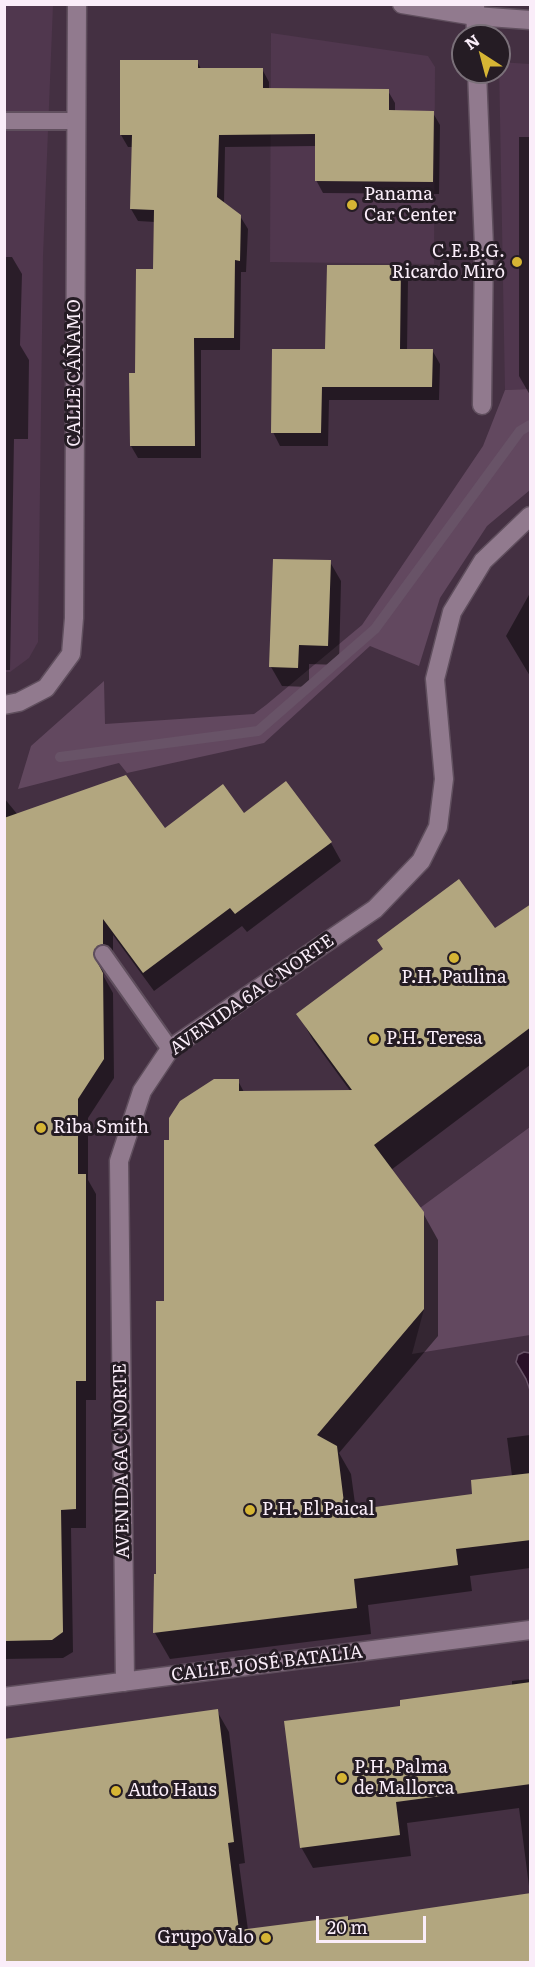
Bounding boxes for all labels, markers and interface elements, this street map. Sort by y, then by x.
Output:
north arrow [451,24,511,84]
text: N [459,27,484,55]
place label: Panama Car Center [364,184,456,226]
marker: Panama Car Center [345,198,359,212]
place label: C.E.B.G. Ricardo Miró [391,241,505,284]
marker: C.E.B.G. Ricardo Miró [510,255,524,269]
street label: CALLE CÁÑAMO [64,299,86,447]
street label: AVENIDA 6A C NORTE [166,930,338,1060]
marker: P.H. Paulina [447,951,461,965]
place label: P.H. Paulina [401,967,507,989]
place label: P.H. Teresa [386,1028,483,1050]
marker: P.H. Teresa [367,1032,381,1046]
place label: Riba Smith [53,1117,149,1139]
marker: Riba Smith [34,1121,48,1135]
street label: AVENIDA 6A C NORTE [109,1363,135,1559]
place label: P.H. El Paical [262,1499,375,1521]
marker: P.H. El Paical [243,1503,257,1517]
street label: CALLE JOSÉ BATALIA [170,1642,364,1686]
place label: P.H. Palma de Mallorca [354,1757,454,1800]
marker: P.H. Palma de Mallorca [335,1771,349,1785]
place label: Auto Haus [128,1780,217,1802]
marker: Auto Haus [109,1784,123,1798]
scale bar [319,1904,428,1942]
text: 20 m [327,1913,368,1940]
place label: Grupo Valo [157,1927,254,1949]
marker: Grupo Valo [259,1931,273,1945]

